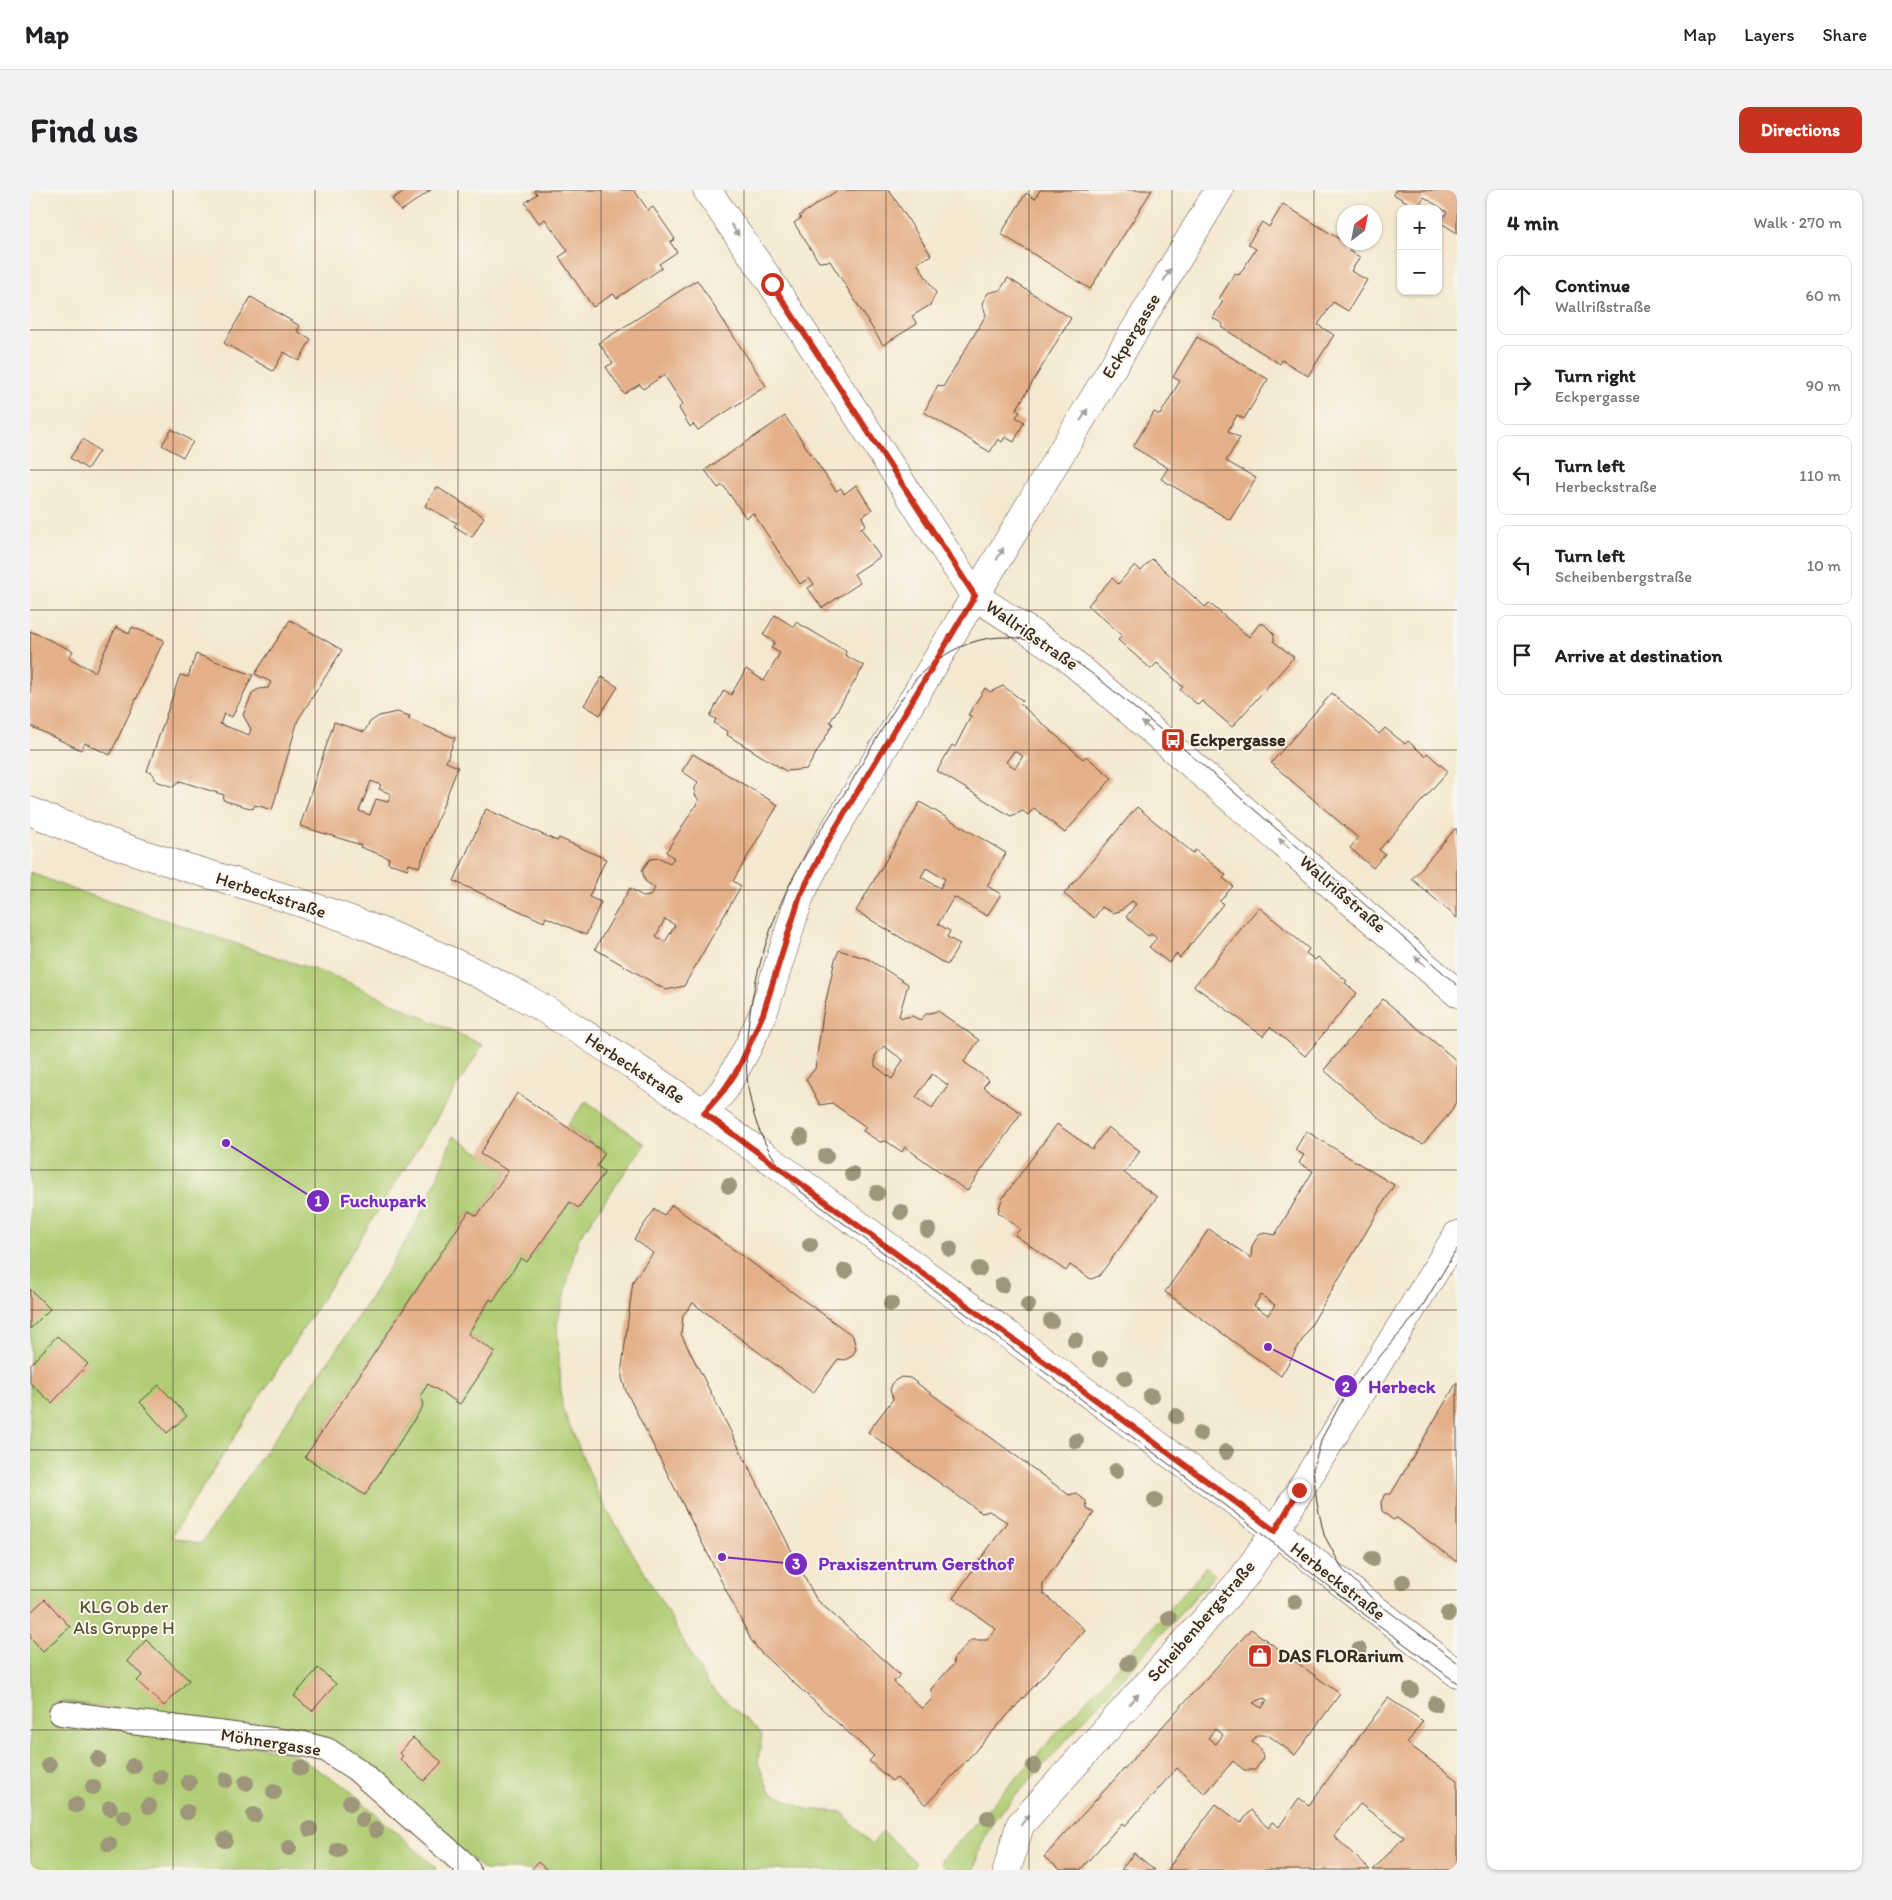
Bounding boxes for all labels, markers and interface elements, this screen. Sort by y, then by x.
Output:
text: Map [25,20,69,49]
text: Map [1683,24,1716,46]
text: Layers [1744,24,1794,46]
text: Share [1822,24,1867,46]
button: Directions [1739,107,1862,153]
text: Find us [30,109,138,151]
north arrow [1337,205,1382,250]
map controls [1397,205,1442,295]
button: + [1397,205,1442,250]
text: 4 min [1507,210,1559,235]
text: Walk · 270 m [1754,213,1842,232]
one-way arrow [730,223,740,237]
button: − [1397,250,1442,295]
one-way arrow [1163,269,1172,282]
route start [761,273,784,296]
text: Continue [1555,274,1630,297]
icon: ahead [1508,281,1536,309]
text: 60 m [1806,286,1841,305]
street label: Eckpergasse [1097,289,1165,383]
text: Wallrißstraße [1555,297,1651,316]
text: Turn right [1555,364,1636,387]
icon: right [1508,371,1536,399]
text: 90 m [1806,376,1841,395]
text: Eckpergasse [1555,387,1640,406]
one-way arrow [1079,408,1088,421]
text: Turn left [1555,454,1625,477]
icon: left [1508,461,1536,489]
text: 110 m [1799,466,1841,485]
text: Herbeckstraße [1555,477,1657,496]
text: Turn left [1555,544,1625,567]
one-way arrow [996,547,1005,560]
icon: left [1508,551,1536,579]
text: 10 m [1807,556,1841,575]
text: Scheibenbergstraße [1555,567,1692,586]
street label: Wallrißstraße [981,595,1083,675]
icon: arrive [1508,641,1536,669]
text: Arrive at destination [1555,644,1722,667]
one-way arrow [1141,720,1154,731]
bus stop icon: Eckpergasse [1160,727,1186,753]
place label: Eckpergasse [1190,729,1286,751]
one-way arrow [1277,838,1290,849]
street label: Wallrißstraße [1295,850,1391,938]
street label: Herbeckstraße [213,867,329,923]
one-way arrow [1414,956,1426,967]
street label: Herbeckstraße [581,1028,689,1108]
callout: Fuchupark [305,1184,437,1218]
text: Fuchupark [340,1189,426,1212]
text: 1 [315,1192,322,1210]
callout: Herbeck [1333,1369,1446,1403]
text: Herbeck [1368,1375,1436,1398]
text: 2 [1342,1378,1350,1396]
route end [1288,1479,1311,1502]
street label: Herbeckstraße [1286,1537,1390,1625]
callout: Praxiszentrum Gersthof [784,1547,1024,1581]
text: Praxiszentrum Gersthof [818,1552,1015,1575]
text: 3 [792,1555,800,1573]
street label: Scheibenbergstraße [1142,1556,1260,1686]
park label: KLG Ob der Als Gruppe H [73,1596,175,1639]
shop icon: DAS FLORarium [1247,1643,1273,1669]
place label: DAS FLORarium [1278,1645,1404,1667]
one-way arrow [1128,1693,1139,1706]
street label: Möhnergasse [219,1723,323,1761]
one-way arrow [1019,1814,1030,1827]

